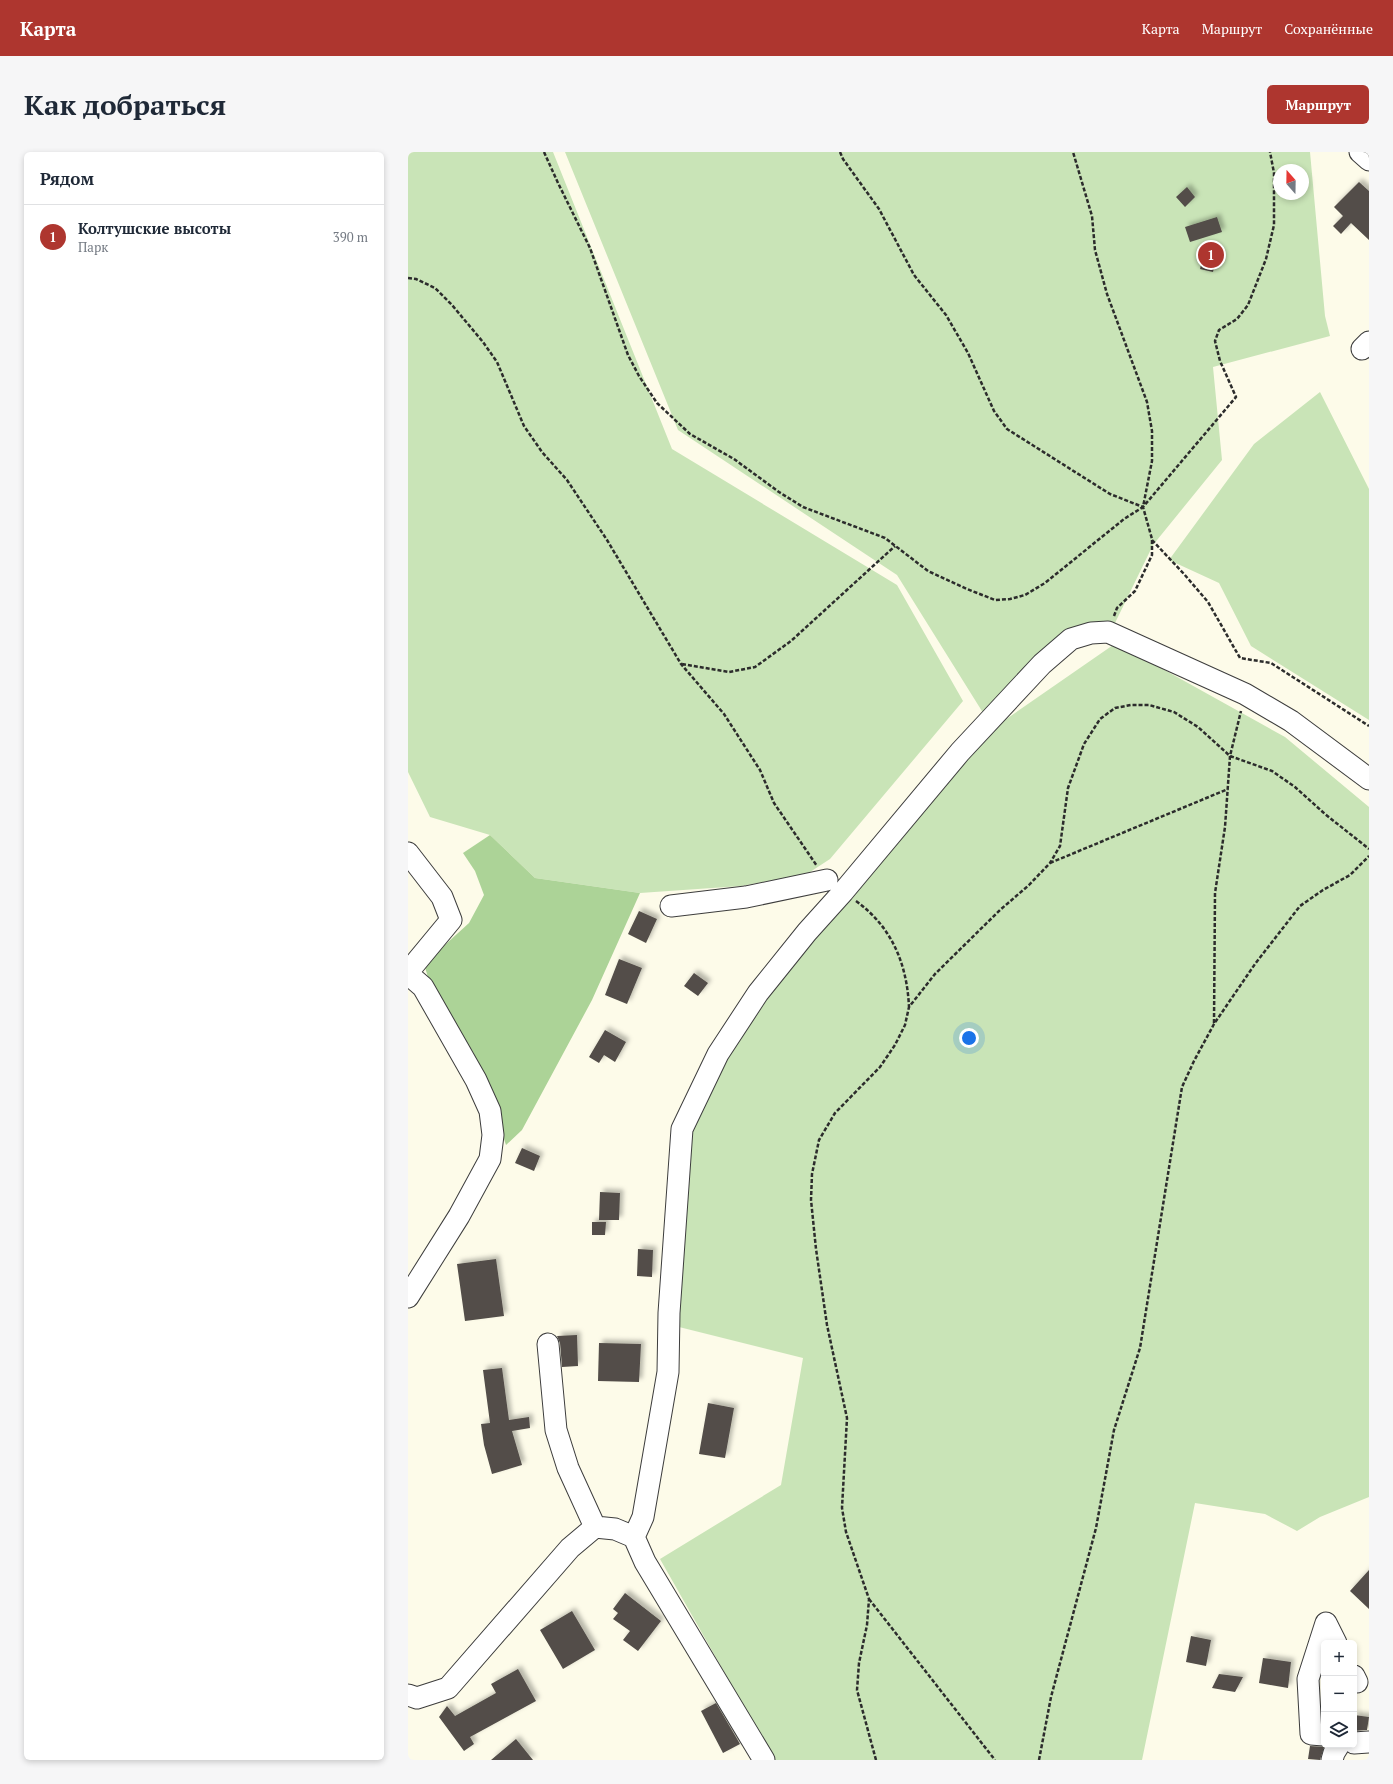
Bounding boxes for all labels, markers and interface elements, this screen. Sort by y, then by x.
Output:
text: Карта [20,16,76,41]
text: Карта [1142,19,1180,38]
text: Маршрут [1202,19,1262,38]
text: Сохранённые [1284,19,1373,38]
button: Маршрут [1267,85,1369,124]
text: Как добраться [24,86,226,123]
north arrow [1273,164,1309,200]
text: Рядом [40,167,94,190]
text: Колтушские высоты [78,218,231,238]
text: 1 [49,228,57,246]
text: 390 m [333,228,368,246]
text: Парк [78,238,108,256]
pin: 1 [1198,240,1224,270]
your location [959,1028,979,1048]
map controls [1321,1640,1357,1748]
button: + [1321,1640,1357,1676]
button: − [1321,1676,1357,1712]
button: layers [1321,1712,1357,1748]

